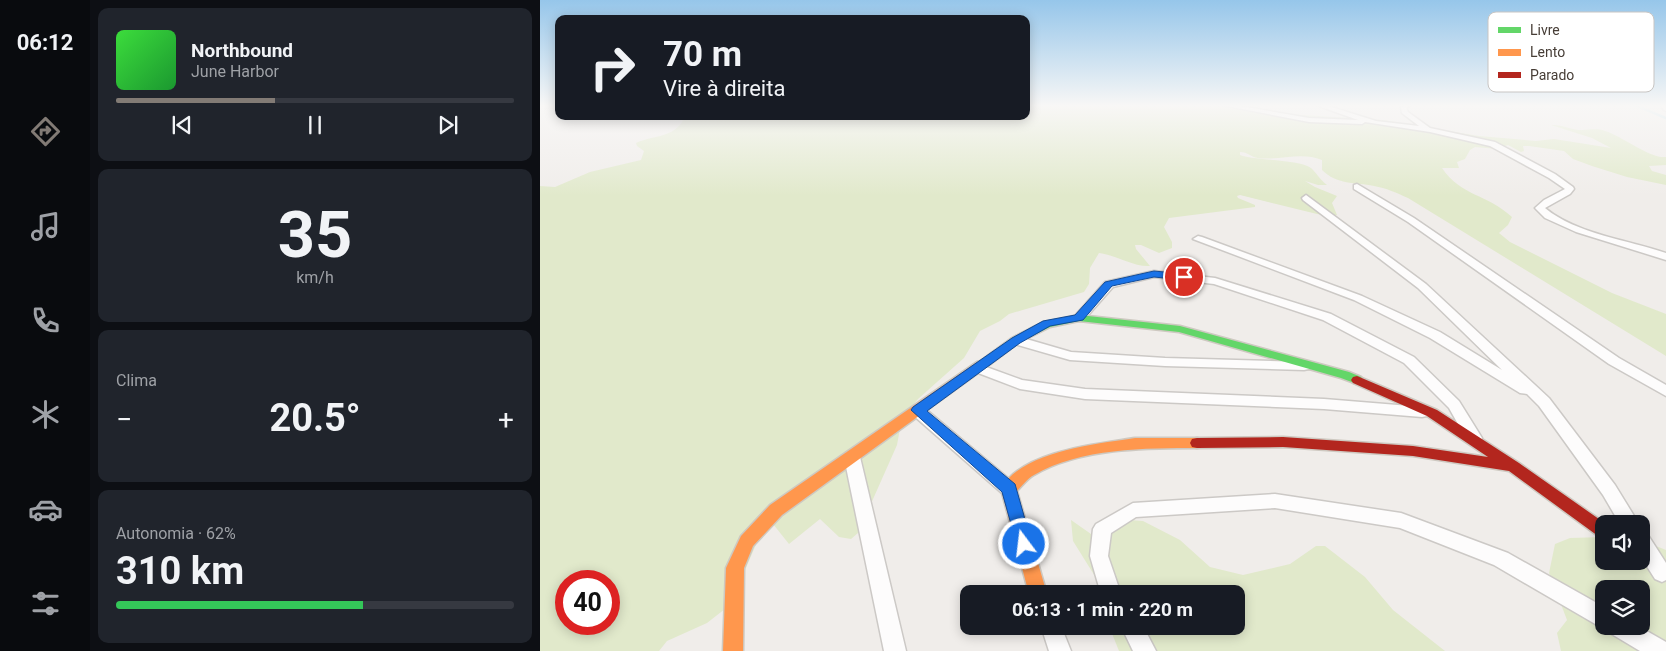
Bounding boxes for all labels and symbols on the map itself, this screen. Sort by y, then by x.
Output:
legend [1488,12,1654,92]
text: Livre [1530,22,1560,38]
text: Lento [1530,44,1565,60]
text: Parado [1530,67,1574,83]
pin [1163,256,1205,298]
position arrow [997,517,1049,569]
speed limit sign: 40 [555,570,620,635]

